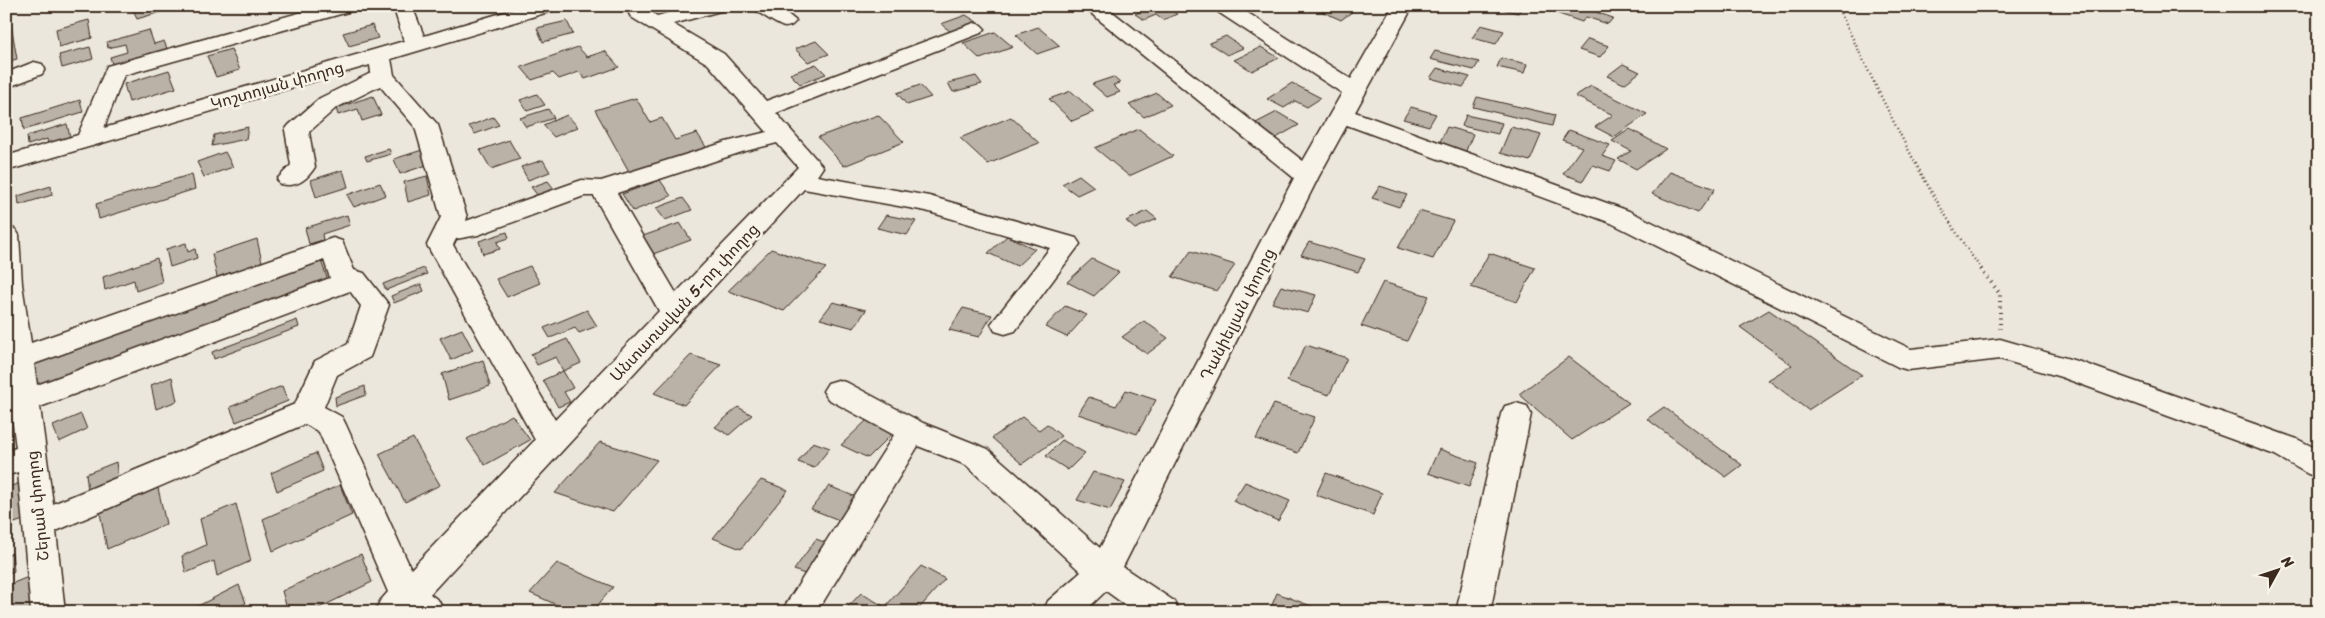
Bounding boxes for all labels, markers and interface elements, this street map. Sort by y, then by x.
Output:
street label: Կոշտոյան փողոց [207,53,347,118]
street label: Անտառավան 5-րդ փողոց [602,216,766,389]
street label: Դանիելյան փողոց [1191,243,1283,386]
street label: Շերամ փողոց [17,449,58,563]
north arrow [2252,546,2302,596]
text: N [2274,549,2300,574]

